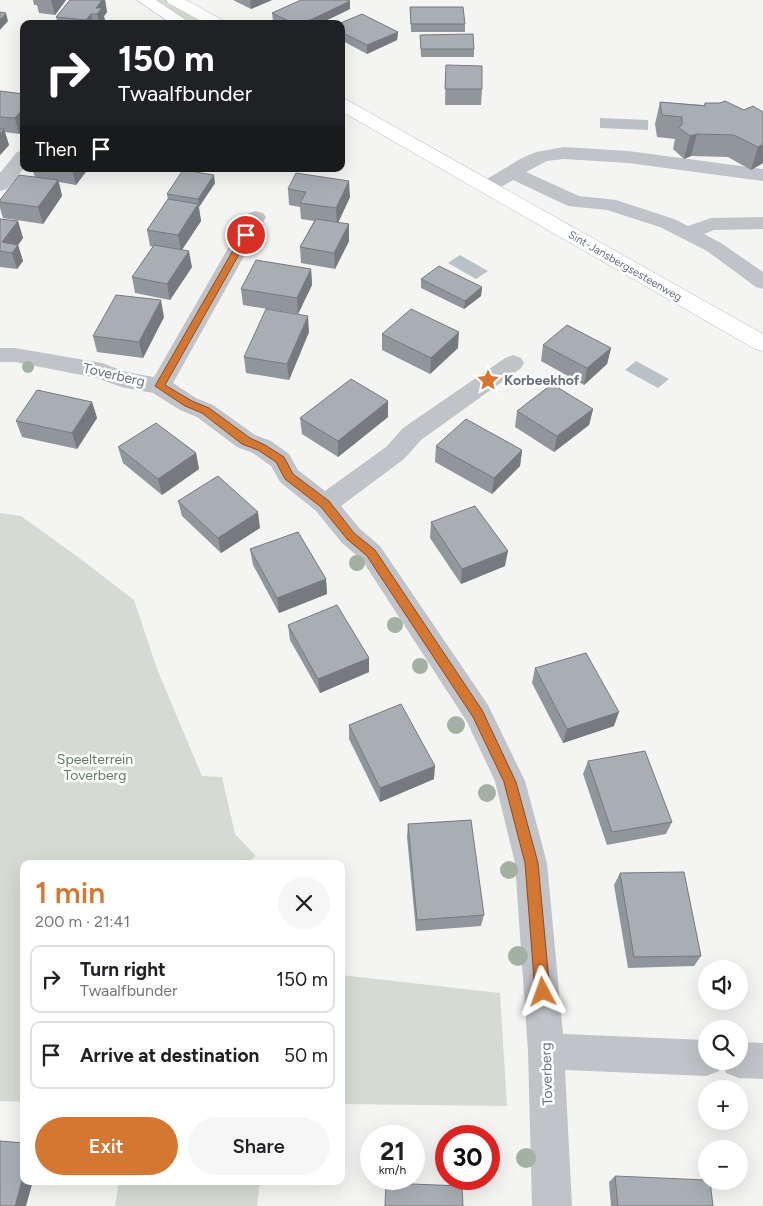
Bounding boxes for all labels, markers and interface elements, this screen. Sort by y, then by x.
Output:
text: 150 m [118,38,215,80]
icon: right [35,40,100,105]
text: Twaalfbunder [118,80,252,107]
icon: arrive [87,135,115,163]
text: Then [35,138,77,161]
pin [225,214,267,256]
icon: arrive [232,221,260,249]
street label: Sint-Jansbergsesteenweg [566,228,684,304]
street label: Toverberg [81,360,147,390]
place icon: Korbeekhof [475,367,501,393]
place label: Korbeekhof [504,372,580,389]
park label: Speelterrein Toverberg [57,751,133,784]
text: 1 min [35,874,105,911]
button: close [278,877,330,929]
text: 200 m · 21:41 [35,912,130,931]
text: Turn right [80,958,166,981]
map controls [698,960,748,1190]
button: sound [698,960,748,1010]
icon: right [37,965,65,993]
position arrow [516,965,568,1017]
text: 150 m [276,968,328,991]
text: Twaalfbunder [80,981,178,1000]
button: search [698,1020,748,1070]
icon: arrive [37,1041,65,1069]
street label: Toverberg [537,1042,557,1106]
text: Arrive at destination [80,1044,259,1067]
text: 50 m [284,1044,328,1067]
button: + [698,1080,748,1130]
button: Exit [35,1117,178,1175]
button: Share [188,1117,330,1175]
speed limit sign: 30 [435,1125,500,1190]
text: 21 [380,1136,405,1166]
button: − [698,1140,748,1190]
text: km/h [379,1163,406,1177]

